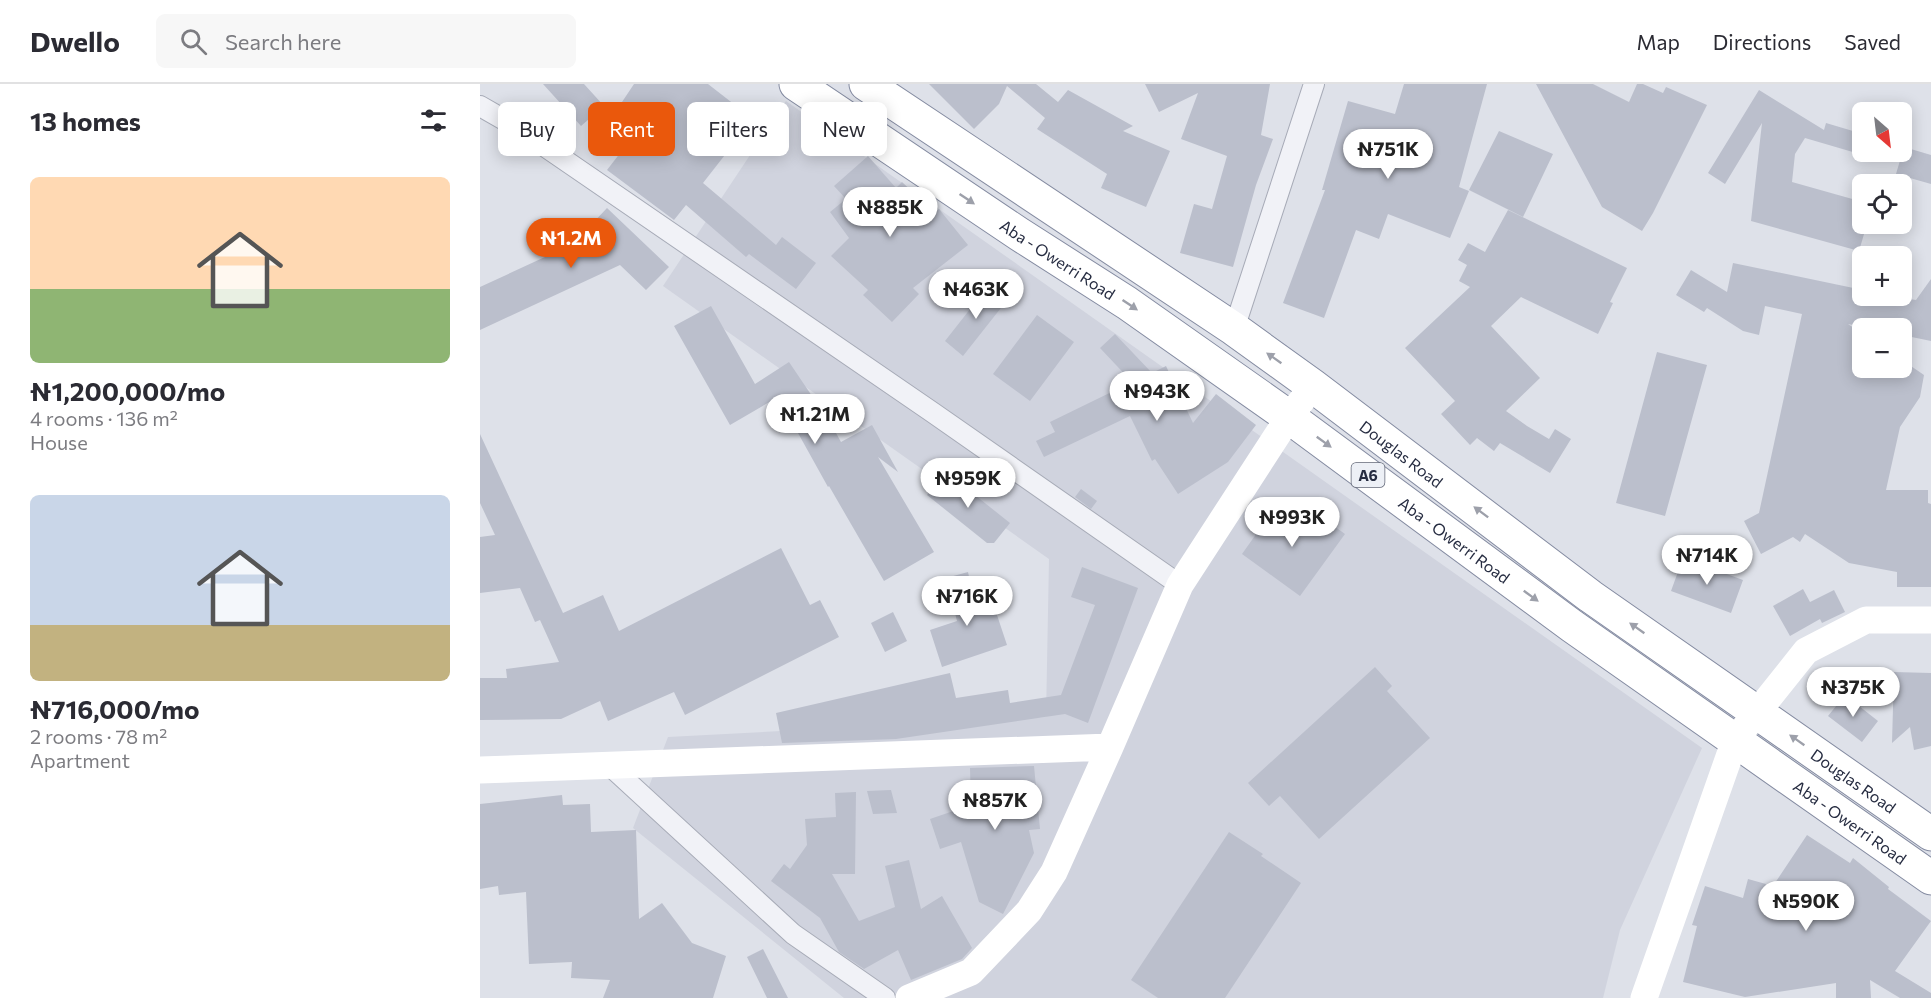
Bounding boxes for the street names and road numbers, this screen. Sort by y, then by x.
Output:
street label: Aba - Owerri Road [997,215,1119,303]
street label: Douglas Road [1357,416,1447,491]
road number: A6 [1352,463,1384,487]
street label: Aba - Owerri Road [1395,492,1514,587]
street label: Douglas Road [1808,744,1900,816]
street label: Aba - Owerri Road [1790,775,1910,868]

